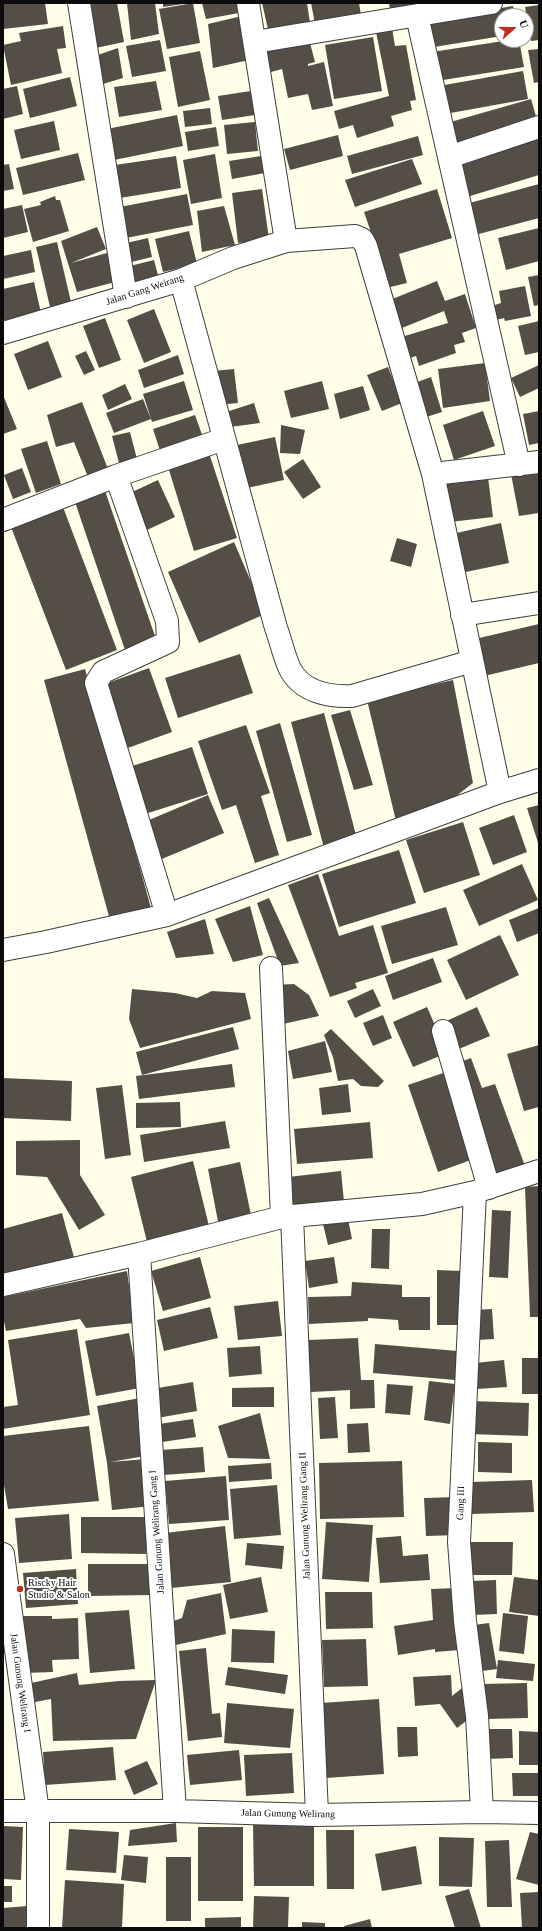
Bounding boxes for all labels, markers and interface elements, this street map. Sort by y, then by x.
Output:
north arrow [494,8,534,48]
text: U [517,18,531,30]
street label: Jalan Gang Weirang [105,272,185,308]
street label: Jalan Gunung Welirang Gang II [297,1452,313,1580]
street label: Jalan Gunung Welirang Gang I [147,1470,167,1594]
street label: Gang III [454,1486,468,1520]
place label: Riscky Hair Studio & Salon [28,1577,90,1600]
marker: Riscky Hair Studio & Salon [15,1584,25,1594]
street label: Jalan Gunung Welirang I [7,1633,33,1733]
street label: Jalan Gunung Welirang [241,1807,335,1821]

